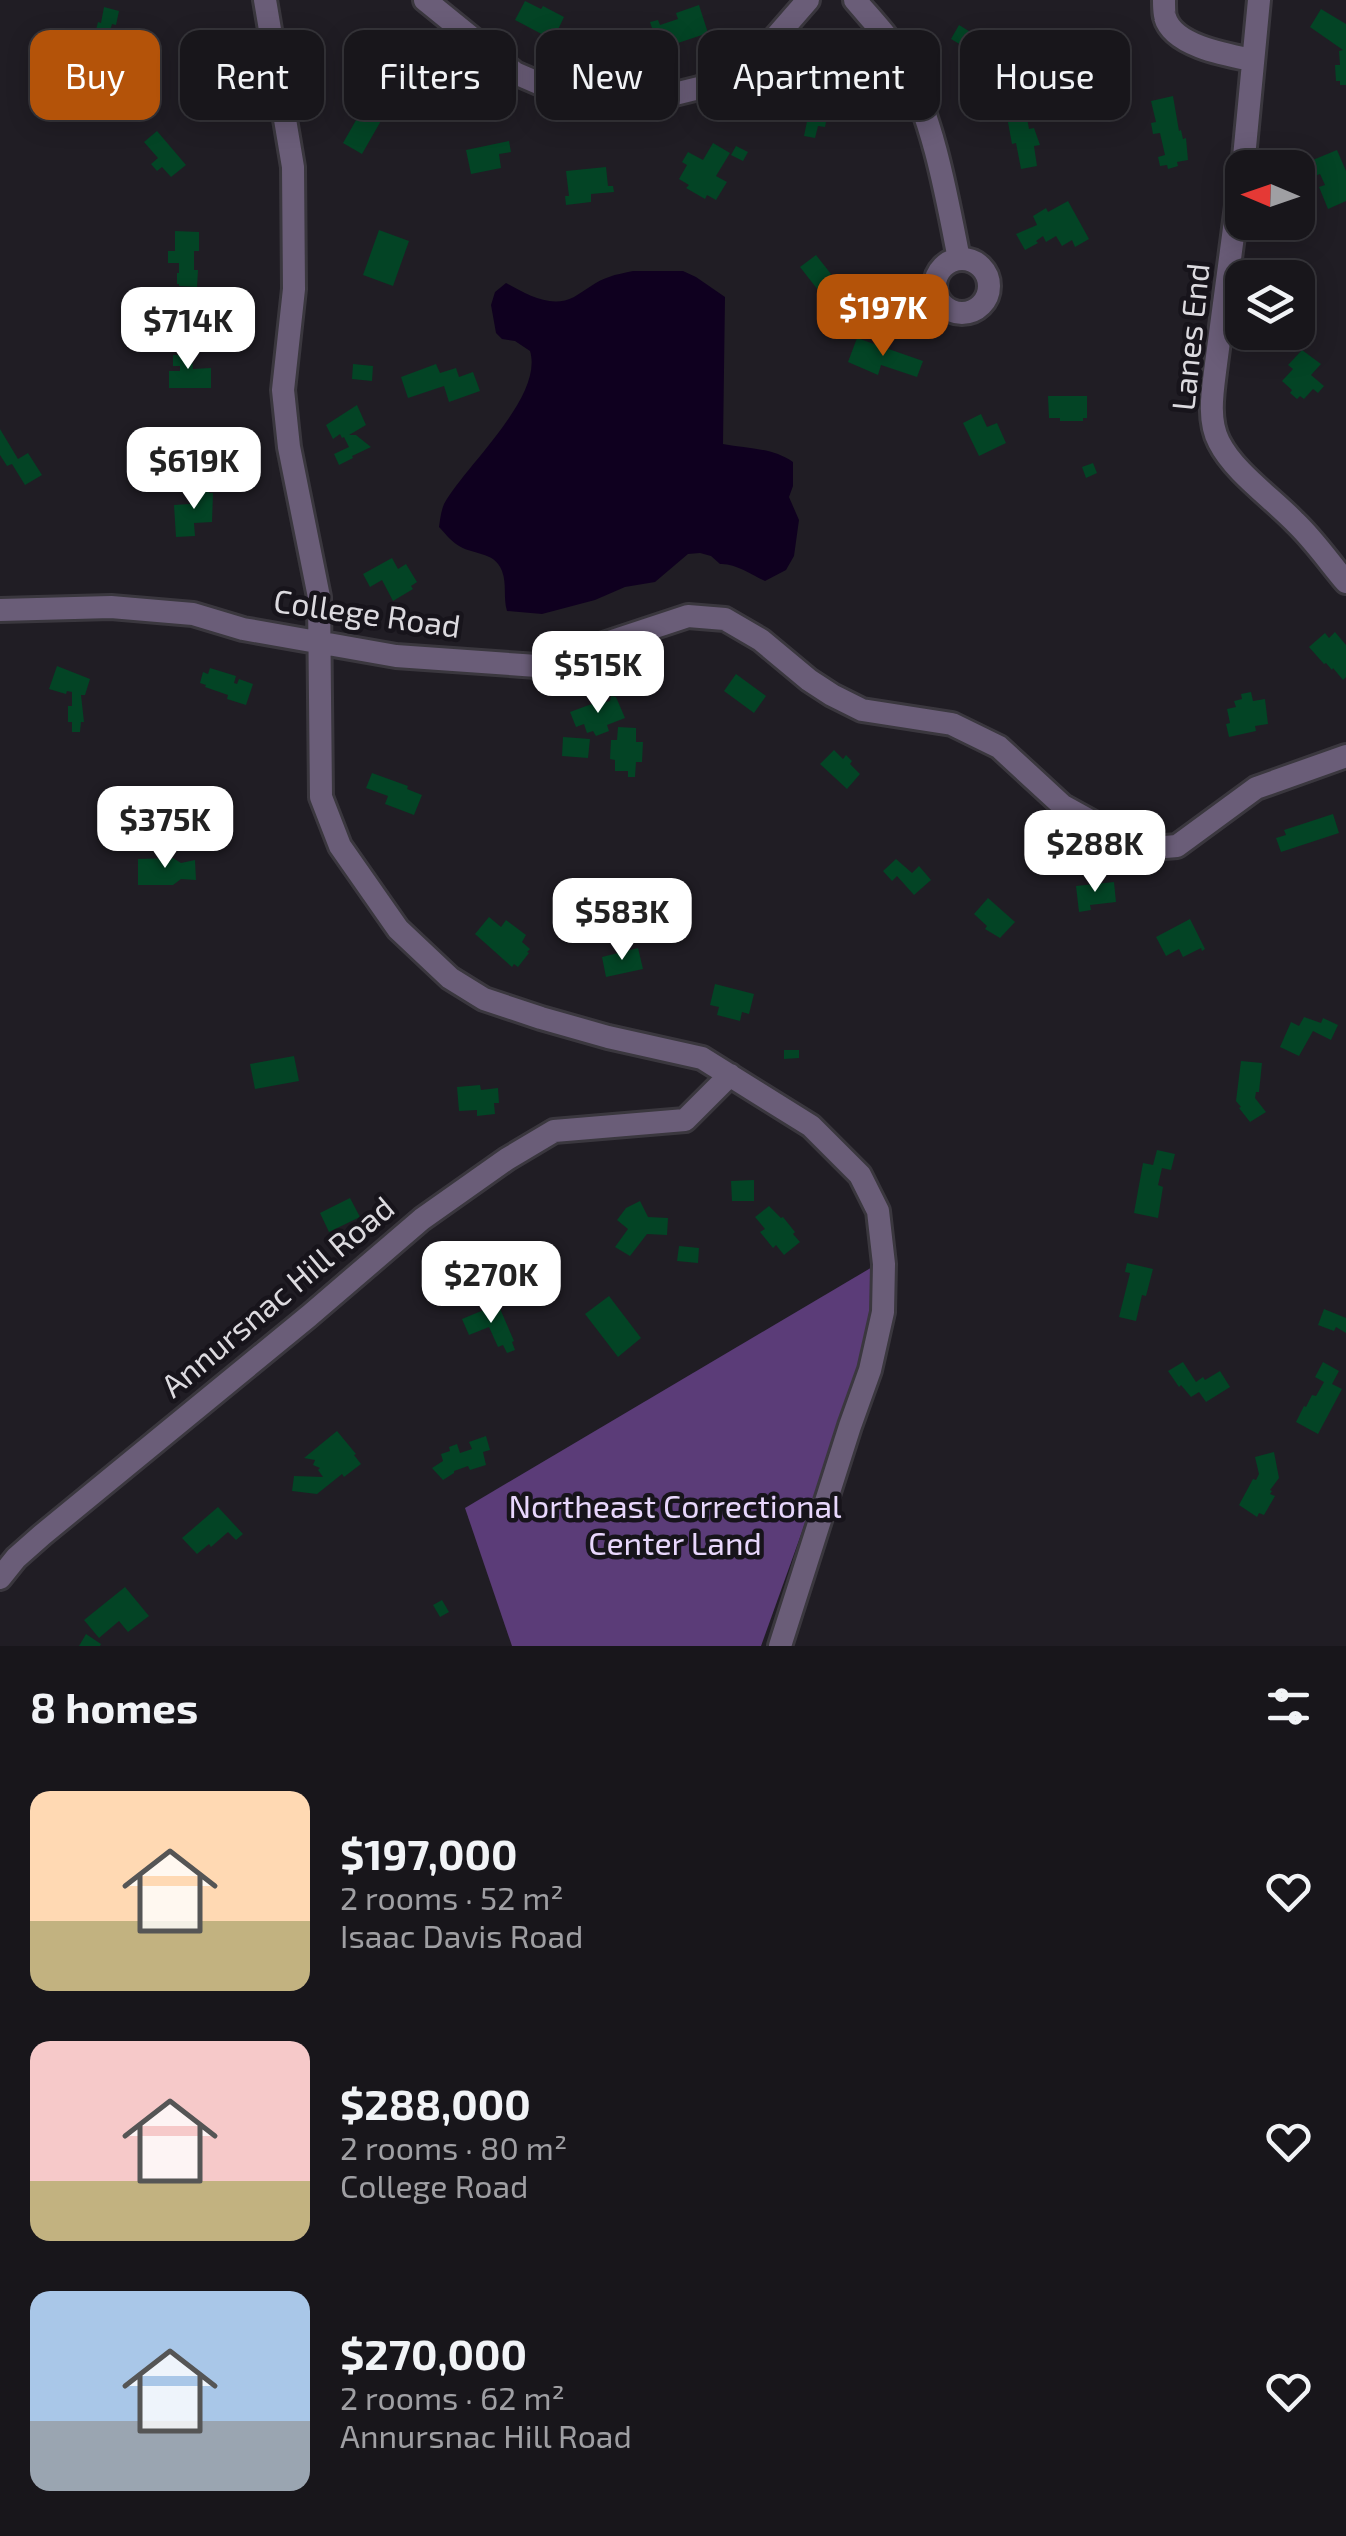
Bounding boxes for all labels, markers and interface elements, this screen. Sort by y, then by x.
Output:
chip: Buy [30,30,160,120]
chip: Rent [180,30,324,120]
chip: Filters [344,30,516,120]
chip: New [536,30,678,120]
chip: Apartment [698,30,940,120]
chip: House [960,30,1130,120]
north arrow [1225,150,1315,240]
map controls [1225,150,1315,350]
button: layers [1225,260,1315,350]
street label: Lanes End [1162,261,1216,412]
pin: $197K [813,274,953,359]
pin: $714K [118,287,258,372]
text: $197K [839,287,927,325]
text: $714K [143,300,233,338]
pin: $619K [124,427,264,512]
text: $619K [149,440,239,478]
street label: College Road [271,580,463,644]
pin: $515K [528,631,668,716]
text: $515K [554,644,642,682]
pin: $375K [95,786,235,871]
text: $375K [119,799,211,837]
pin: $288K [1025,810,1165,895]
text: $288K [1046,823,1144,861]
pin: $583K [552,878,692,963]
text: $583K [575,891,669,929]
street label: Annursnac Hill Road [153,1187,401,1404]
pin: $270K [421,1241,561,1326]
text: $270K [444,1254,538,1292]
park label: Northeast Correctional Center Land [508,1486,842,1561]
icon: filters [1261,1679,1316,1734]
text: 8 homes [30,1681,198,1731]
text: $197,000 [340,1828,517,1878]
icon: home [110,1831,230,1951]
icon: heart [1261,1864,1316,1919]
text: 2 rooms · 52 m² [340,1878,564,1916]
text: Isaac Davis Road [340,1916,583,1954]
text: $288,000 [340,2078,531,2128]
icon: home [110,2081,230,2201]
icon: heart [1261,2114,1316,2169]
text: 2 rooms · 80 m² [340,2128,567,2166]
text: College Road [340,2166,528,2204]
text: $270,000 [340,2328,527,2378]
icon: home [110,2331,230,2451]
icon: heart [1261,2364,1316,2419]
text: 2 rooms · 62 m² [340,2378,565,2416]
text: Annursnac Hill Road [340,2416,632,2454]

